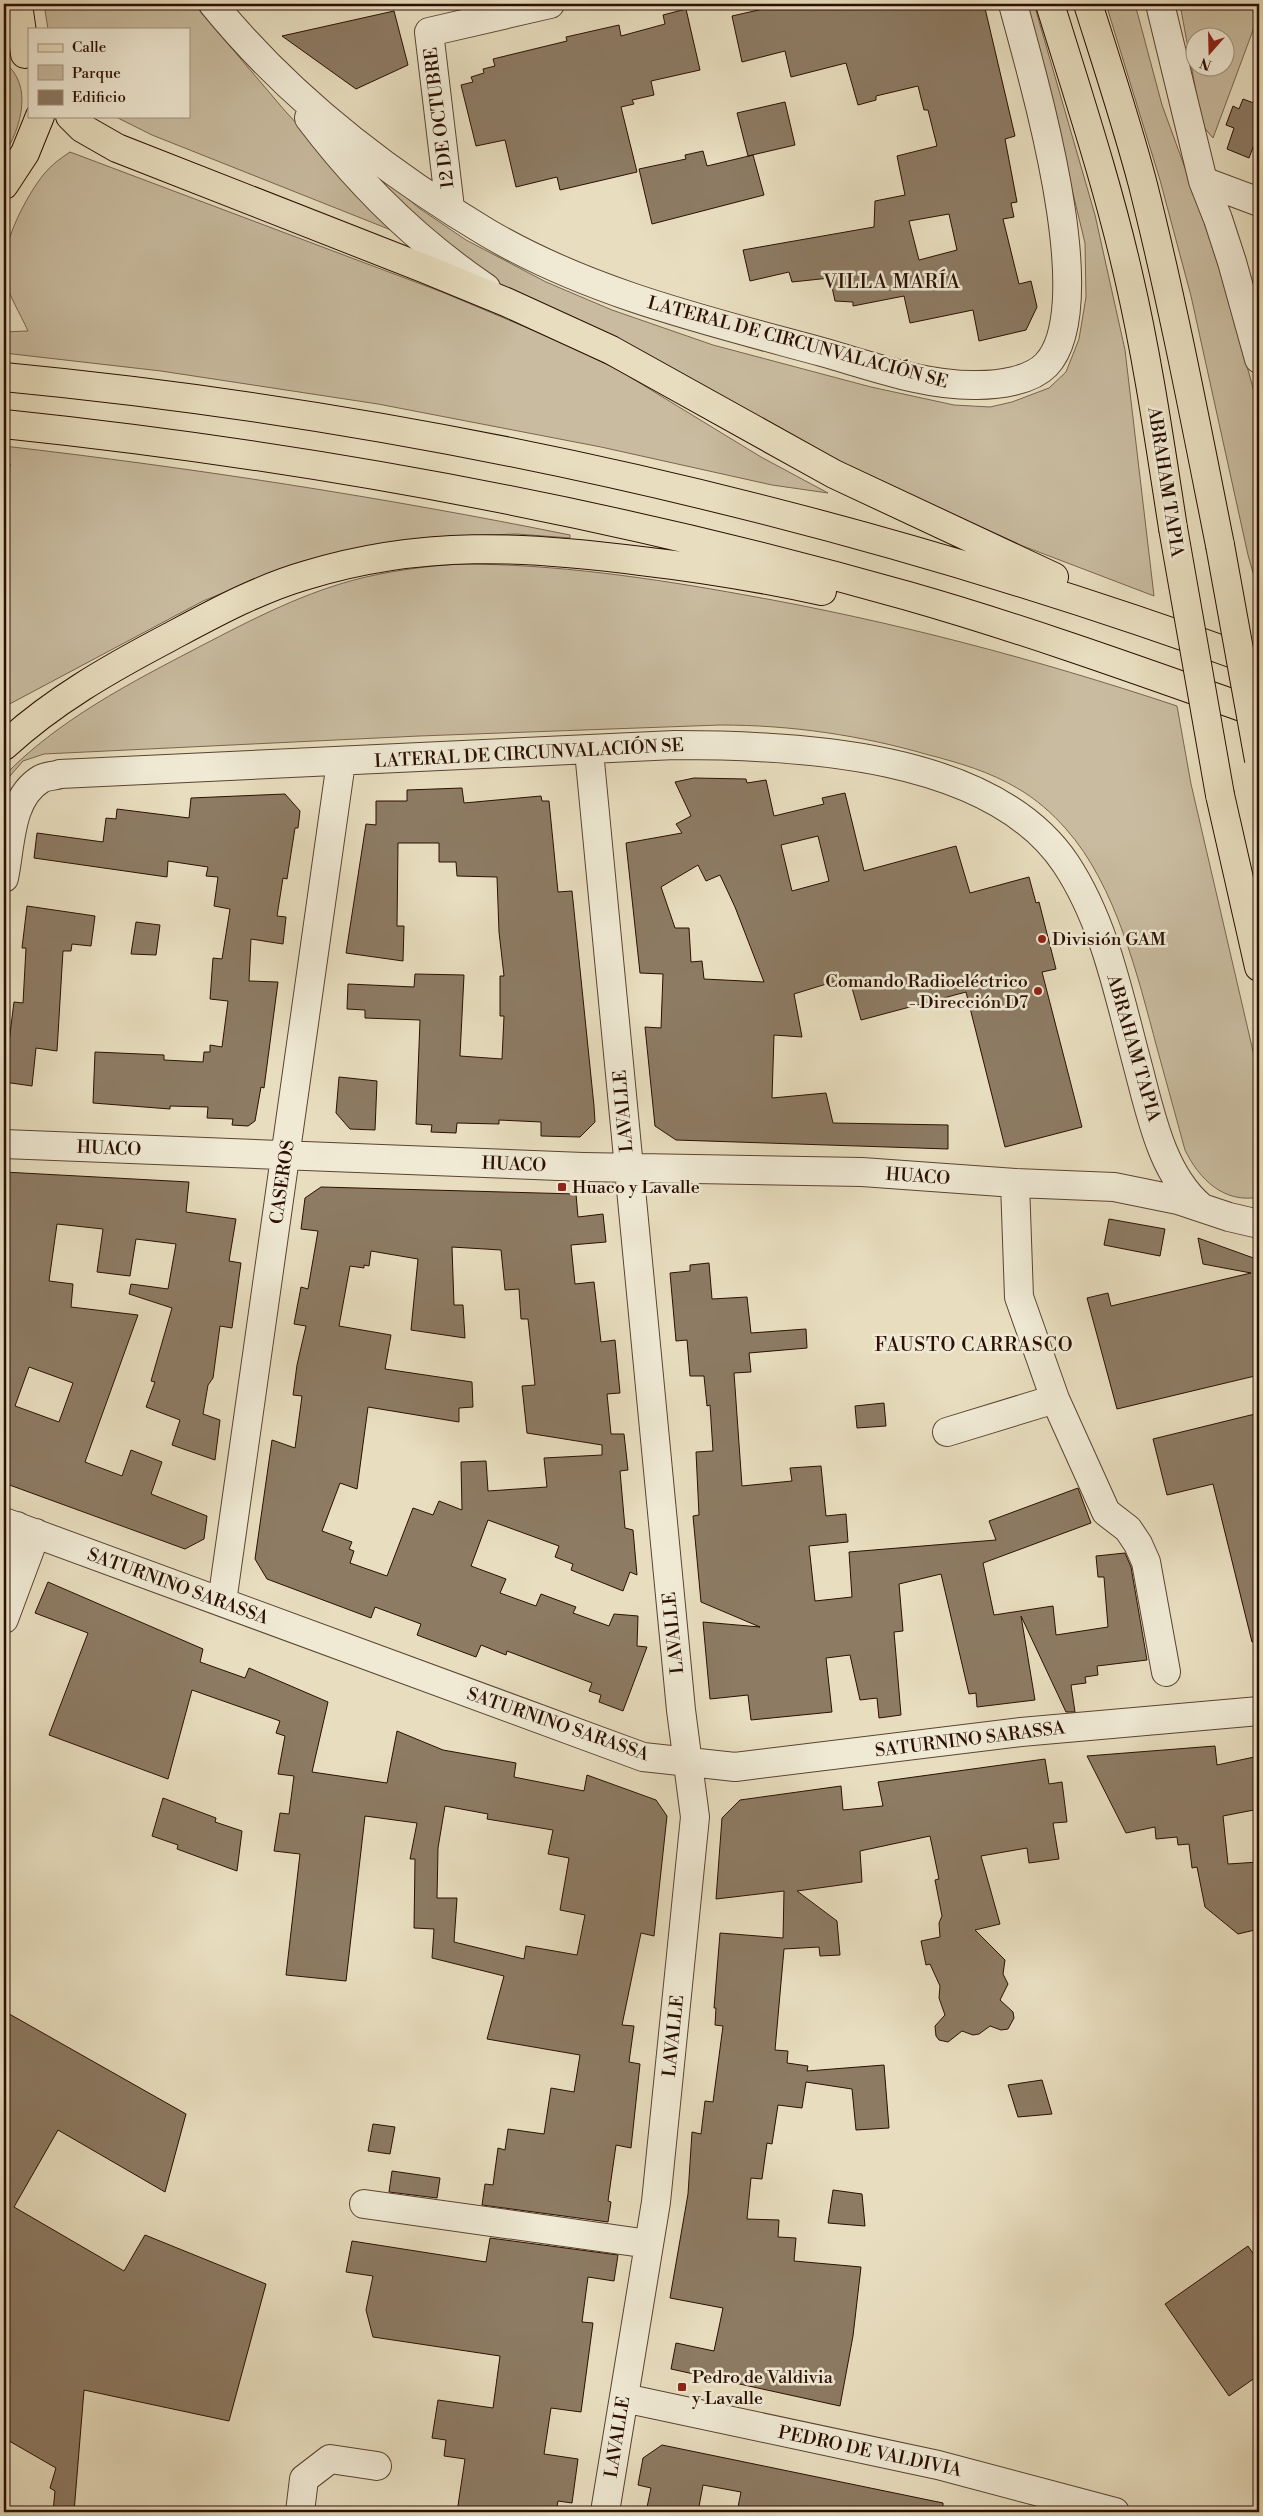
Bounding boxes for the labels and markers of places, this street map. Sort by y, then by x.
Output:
place label: División GAM [1052,928,1166,951]
marker: División GAM [1036,933,1048,945]
place label: Comando Radioeléctrico - Dirección D7 [825,970,1028,1014]
marker: Comando Radioeléctrico - Dirección D7 [1032,985,1044,997]
place label: Huaco y Lavalle [572,1176,700,1199]
marker: Huaco y Lavalle [556,1181,568,1193]
place label: Pedro de Valdivia y Lavalle [691,2366,834,2410]
marker: Pedro de Valdivia y Lavalle [676,2381,688,2393]

